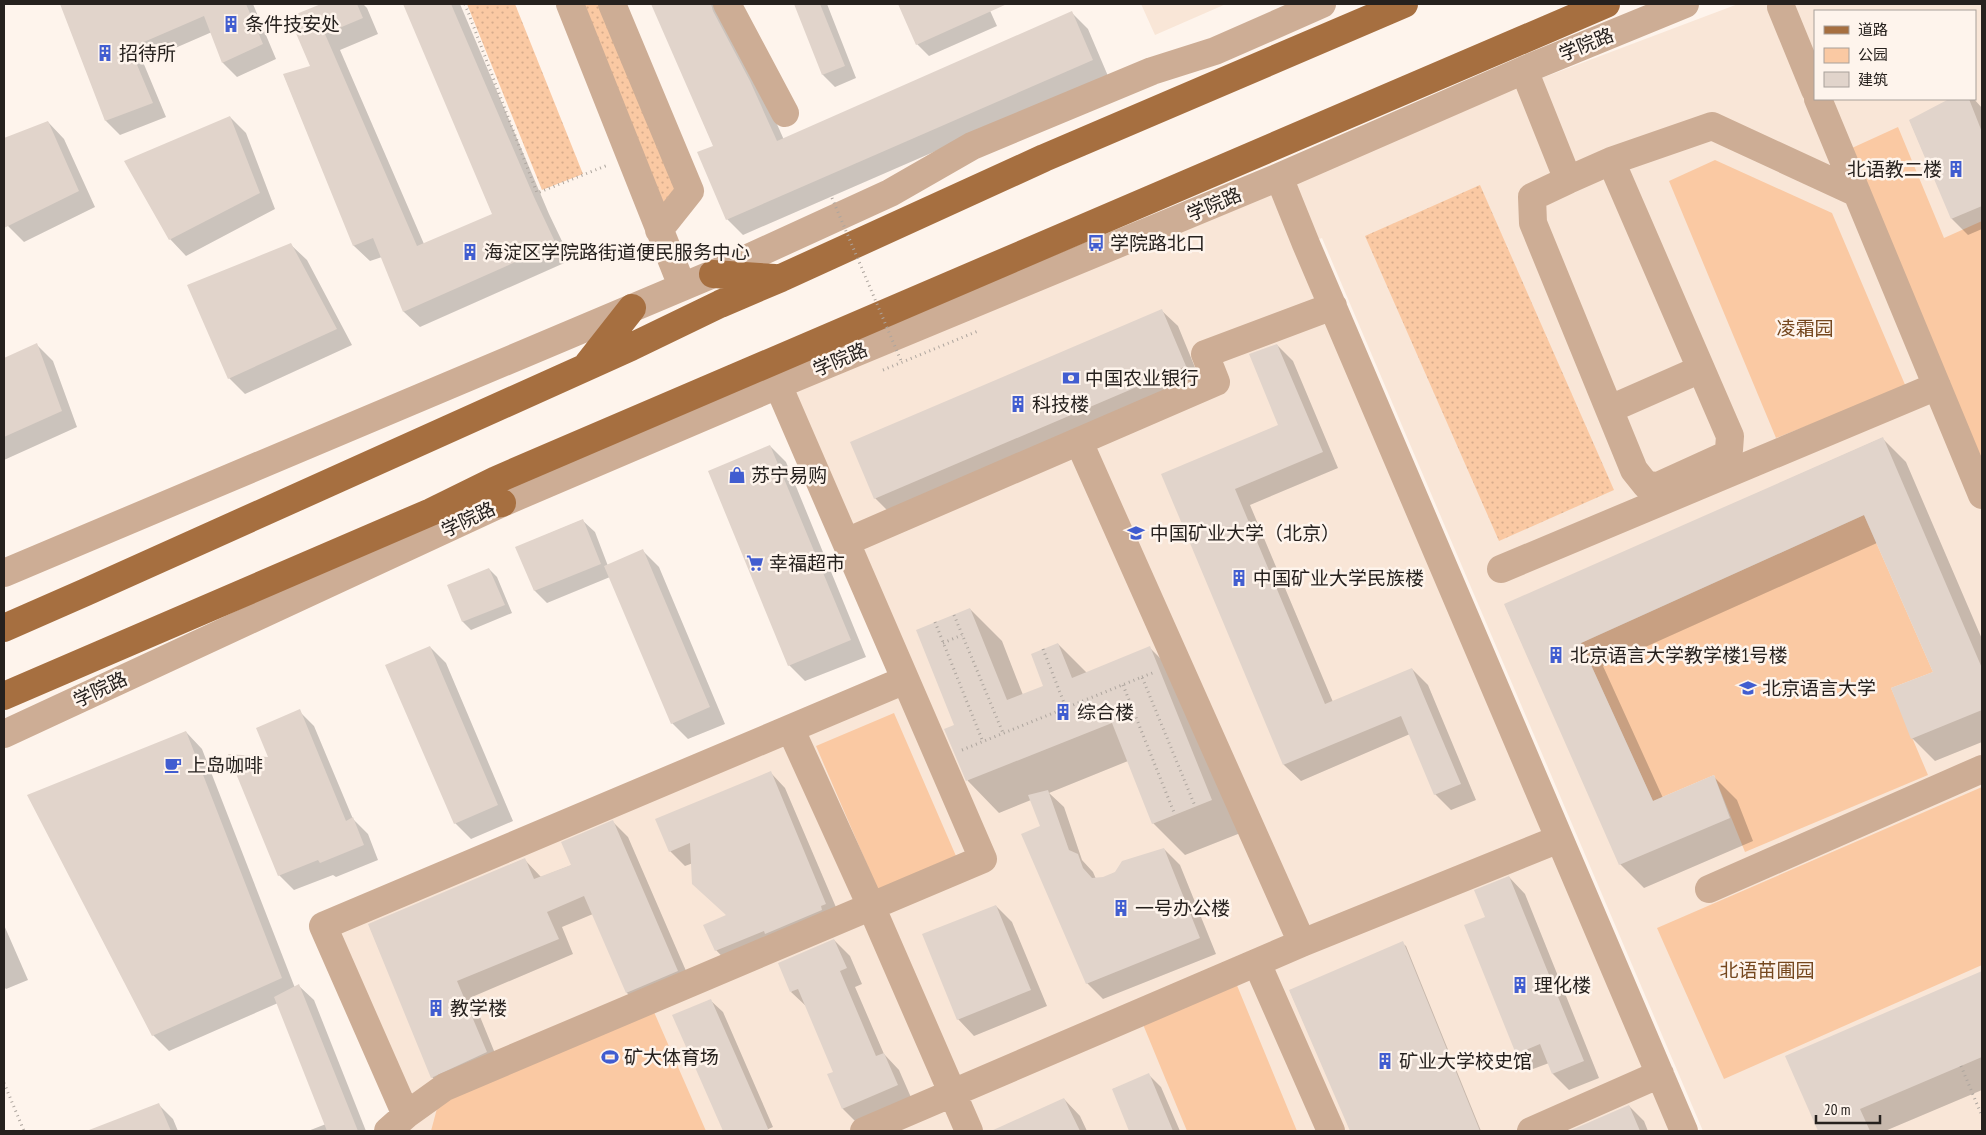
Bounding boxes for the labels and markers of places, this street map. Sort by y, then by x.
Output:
place label: 条件技安处 [245,12,340,36]
building icon: 条件技安处 [221,14,241,34]
place label: 招待所 [119,41,176,65]
building icon: 招待所 [95,43,115,63]
place label: 北语教二楼 [1847,157,1942,181]
building icon: 北语教二楼 [1946,159,1966,179]
place label: 学院路北口 [1110,231,1205,255]
bus stop icon: 学院路北口 [1086,233,1106,253]
place label: 海淀区学院路街道便民服务中心 [484,240,750,264]
building icon: 海淀区学院路街道便民服务中心 [460,242,480,262]
place label: 中国农业银行 [1085,366,1199,390]
bank icon: 中国农业银行 [1061,368,1081,388]
place label: 科技楼 [1032,392,1089,416]
building icon: 科技楼 [1008,394,1028,414]
place label: 苏宁易购 [751,463,827,487]
shop icon: 苏宁易购 [727,465,747,485]
place label: 中国矿业大学（北京） [1150,521,1340,545]
school or university icon: 中国矿业大学（北京） [1126,523,1146,543]
place label: 幸福超市 [769,551,845,575]
supermarket icon: 幸福超市 [745,553,765,573]
place label: 中国矿业大学民族楼 [1253,566,1424,590]
building icon: 中国矿业大学民族楼 [1229,568,1249,588]
place label: 北京语言大学教学楼1号楼 [1570,643,1788,667]
building icon: 北京语言大学教学楼1号楼 [1546,645,1566,665]
place label: 北京语言大学 [1762,676,1876,700]
school or university icon: 北京语言大学 [1738,678,1758,698]
place label: 综合楼 [1077,700,1134,724]
building icon: 综合楼 [1053,702,1073,722]
place label: 上岛咖啡 [187,753,263,777]
cafe icon: 上岛咖啡 [163,755,183,775]
place label: 一号办公楼 [1135,896,1230,920]
building icon: 一号办公楼 [1111,898,1131,918]
place label: 理化楼 [1534,973,1591,997]
building icon: 理化楼 [1510,975,1530,995]
place label: 教学楼 [450,996,507,1020]
building icon: 教学楼 [426,998,446,1018]
place label: 矿大体育场 [624,1045,719,1069]
sports icon: 矿大体育场 [600,1047,620,1067]
place label: 矿业大学校史馆 [1399,1049,1532,1073]
building icon: 矿业大学校史馆 [1375,1051,1395,1071]

